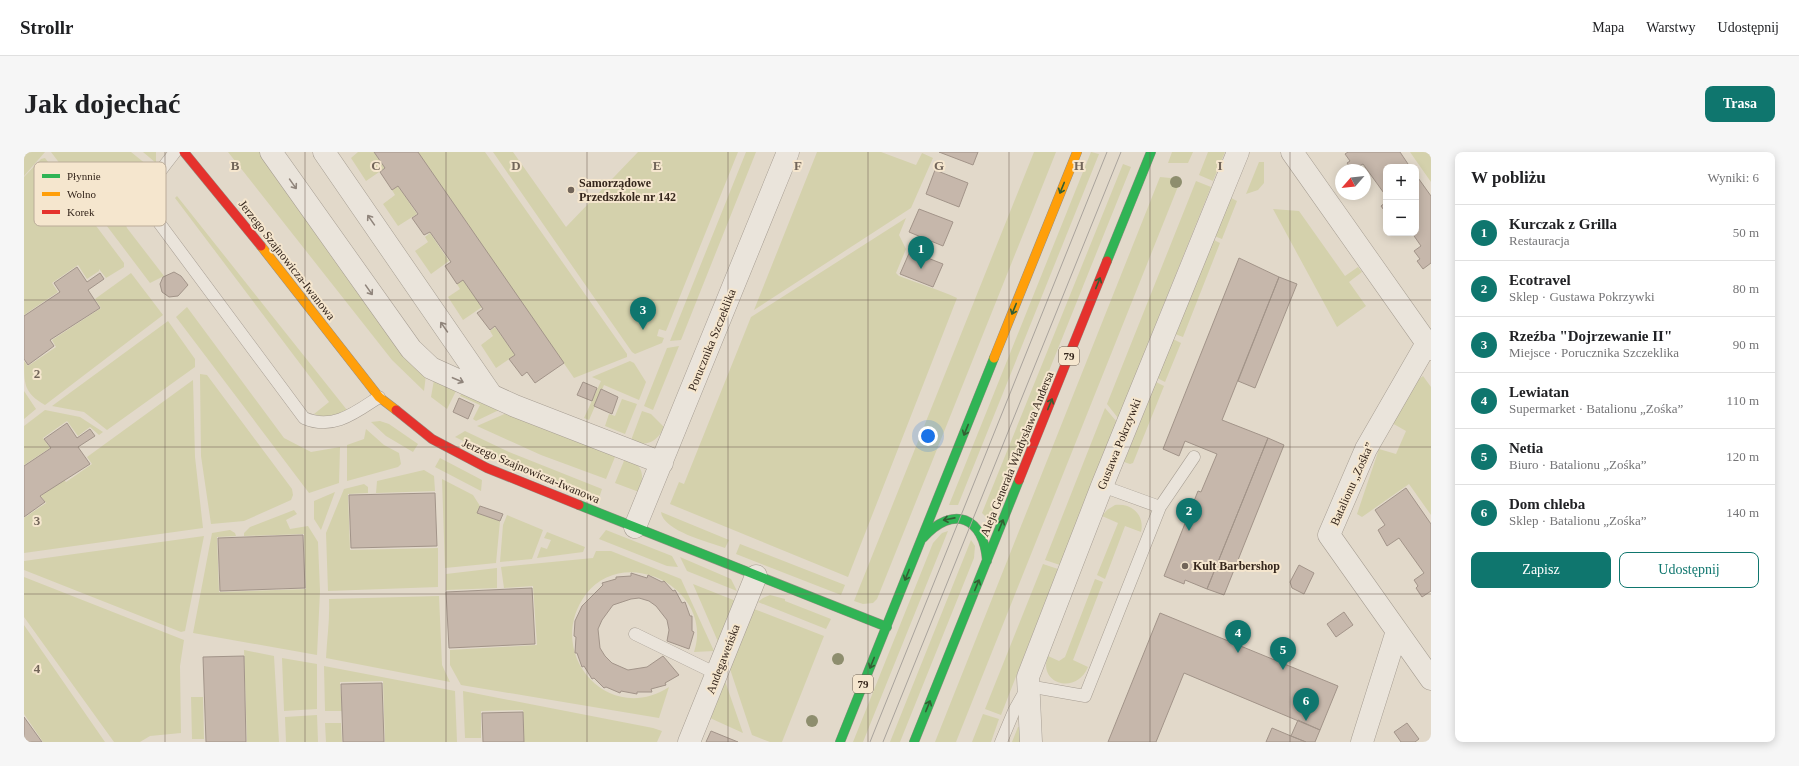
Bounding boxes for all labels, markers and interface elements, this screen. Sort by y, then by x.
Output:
text: Strollr [20,17,73,38]
text: Mapa [1592,20,1624,35]
text: Warstwy [1646,20,1696,35]
text: Udostępnij [1718,20,1779,35]
button: Trasa [1705,86,1775,122]
text: Jak dojechać [24,88,180,119]
text: B [231,158,240,173]
text: C [371,158,381,173]
text: D [511,158,521,173]
text: E [653,158,661,173]
text: F [794,158,802,173]
text: G [934,158,944,173]
text: H [1074,158,1084,173]
text: I [1217,158,1223,173]
legend [34,162,166,226]
north arrow [1335,164,1371,200]
map controls [1383,164,1419,236]
button: + [1383,164,1419,200]
text: W pobliżu [1471,168,1546,187]
text: Płynnie [67,170,101,182]
text: Wyniki: 6 [1707,170,1759,185]
place label: Samorządowe Przedszkole nr 142 [579,176,676,204]
one-way arrow [289,178,297,189]
one-way arrow [1058,182,1066,194]
marker: Samorządowe Przedszkole nr 142 [566,185,576,195]
text: Wolno [67,188,97,200]
street label: Jerzego Szajnowicza-Iwanowa [236,197,339,323]
button: − [1383,200,1419,236]
text: Korek [67,206,95,218]
one-way arrow [366,214,374,226]
text: Kurczak z Grilla [1509,216,1617,232]
text: 1 [1481,225,1487,240]
text: 50 m [1733,225,1759,240]
text: Restauracja [1509,233,1570,248]
pin: 1 [908,236,934,269]
text: Ecotravel [1509,272,1571,288]
one-way arrow [1095,278,1102,290]
text: 2 [1481,281,1487,296]
text: 80 m [1733,281,1759,296]
one-way arrow [365,284,373,295]
street label: Porucznika Szczeklika [685,286,739,393]
text: Sklep · Gustawa Pokrzywki [1509,289,1655,304]
pin: 3 [630,297,656,330]
one-way arrow [1009,302,1017,314]
one-way arrow [440,322,448,333]
text: Rzeźba "Dojrzewanie II" [1509,328,1672,344]
text: 3 [1481,337,1487,352]
text: 90 m [1733,337,1759,352]
text: Miejsce · Porucznika Szczeklika [1509,345,1679,360]
road number: 79 [1059,347,1079,365]
text: 2 [34,366,40,381]
street label: Aleja Generała Władysława Andersa [977,369,1057,539]
one-way arrow [451,376,463,384]
text: Lewiatan [1509,384,1569,400]
text: 4 [1481,393,1487,408]
text: 110 m [1727,393,1759,408]
street label: Gustawa Pokrzywki [1094,396,1144,492]
one-way arrow [1046,398,1054,410]
text: Supermarket · Batalionu „Zośka” [1509,401,1683,416]
one-way arrow [961,423,969,435]
your location [918,426,938,446]
street label: Jerzego Szajnowicza-Iwanowa [460,436,603,507]
street label: Batalionu „Zośka” [1327,440,1377,528]
text: Netia [1509,440,1543,456]
text: 5 [1481,449,1487,464]
text: 120 m [1726,449,1759,464]
text: Biuro · Batalionu „Zośka” [1509,457,1647,472]
text: Dom chleba [1509,496,1585,512]
pin: 2 [1176,498,1202,531]
text: 6 [1481,505,1487,520]
text: 140 m [1726,505,1759,520]
text: 3 [34,513,41,528]
text: Sklep · Batalionu „Zośka” [1509,513,1647,528]
one-way arrow [942,516,955,524]
one-way arrow [998,519,1006,531]
button: Zapisz [1471,552,1611,588]
button: Udostępnij [1619,552,1759,588]
place label: Kult Barbershop [1193,559,1280,573]
marker: Kult Barbershop [1180,561,1190,571]
one-way arrow [903,568,911,580]
one-way arrow [973,580,981,592]
pin: 4 [1225,620,1251,653]
street label: Andegaweńska [703,622,743,696]
pin: 5 [1270,637,1296,670]
one-way arrow [868,656,875,668]
text: 4 [34,661,41,676]
road number: 79 [853,675,873,693]
pin: 6 [1293,688,1319,721]
one-way arrow [925,700,933,712]

